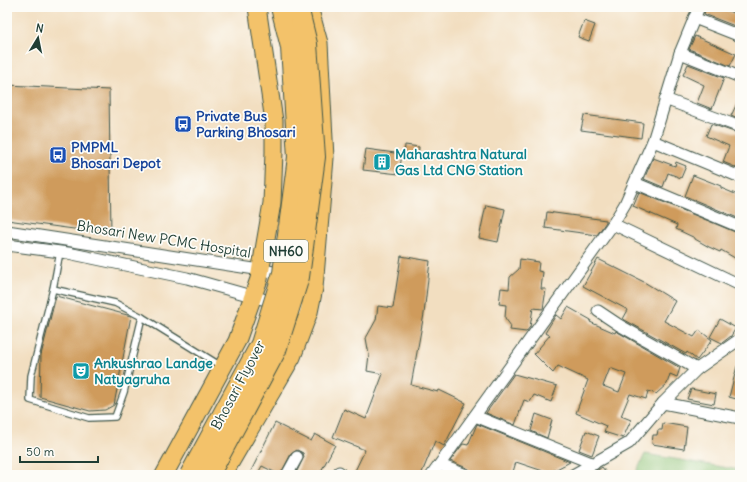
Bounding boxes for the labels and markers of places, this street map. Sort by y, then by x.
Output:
place label: Private Bus Parking Bhosari [196,107,296,141]
bus stop icon: Private Bus Parking Bhosari [173,114,193,134]
place label: PMPML Bhosari Depot [71,138,161,172]
bus stop icon: PMPML Bhosari Depot [48,145,68,165]
place label: Maharashtra Natural Gas Ltd CNG Station [395,145,527,179]
building icon: Maharashtra Natural Gas Ltd CNG Station [372,152,392,172]
place label: Ankushrao Landge Natyagruha [94,354,213,388]
theatre icon: Ankushrao Landge Natyagruha [71,361,91,381]

